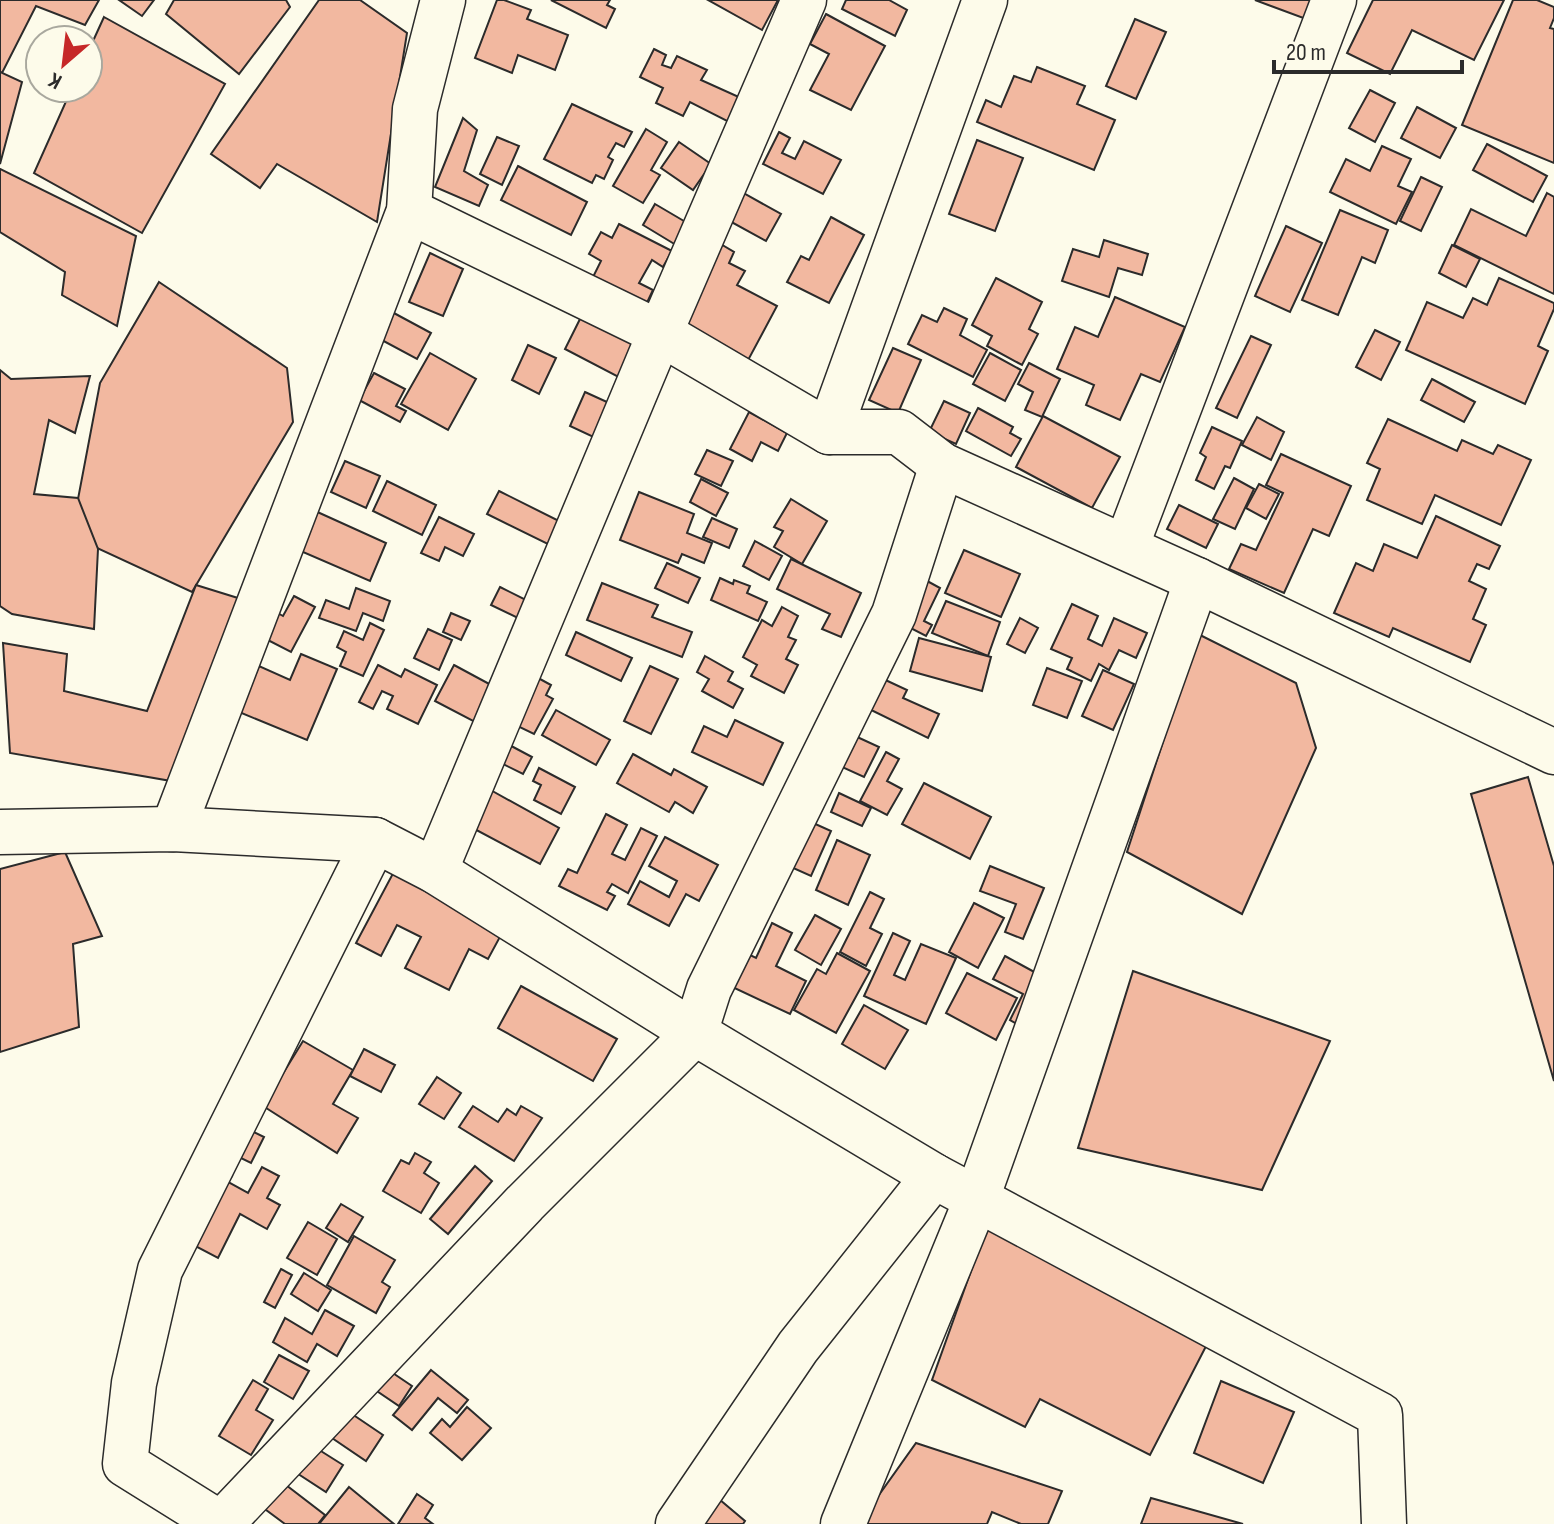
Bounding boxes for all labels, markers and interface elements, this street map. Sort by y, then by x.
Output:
north arrow [24,24,104,104]
scale bar [1274,24,1462,74]
text: 20 m [1286,38,1326,67]
text: K [44,66,66,95]

